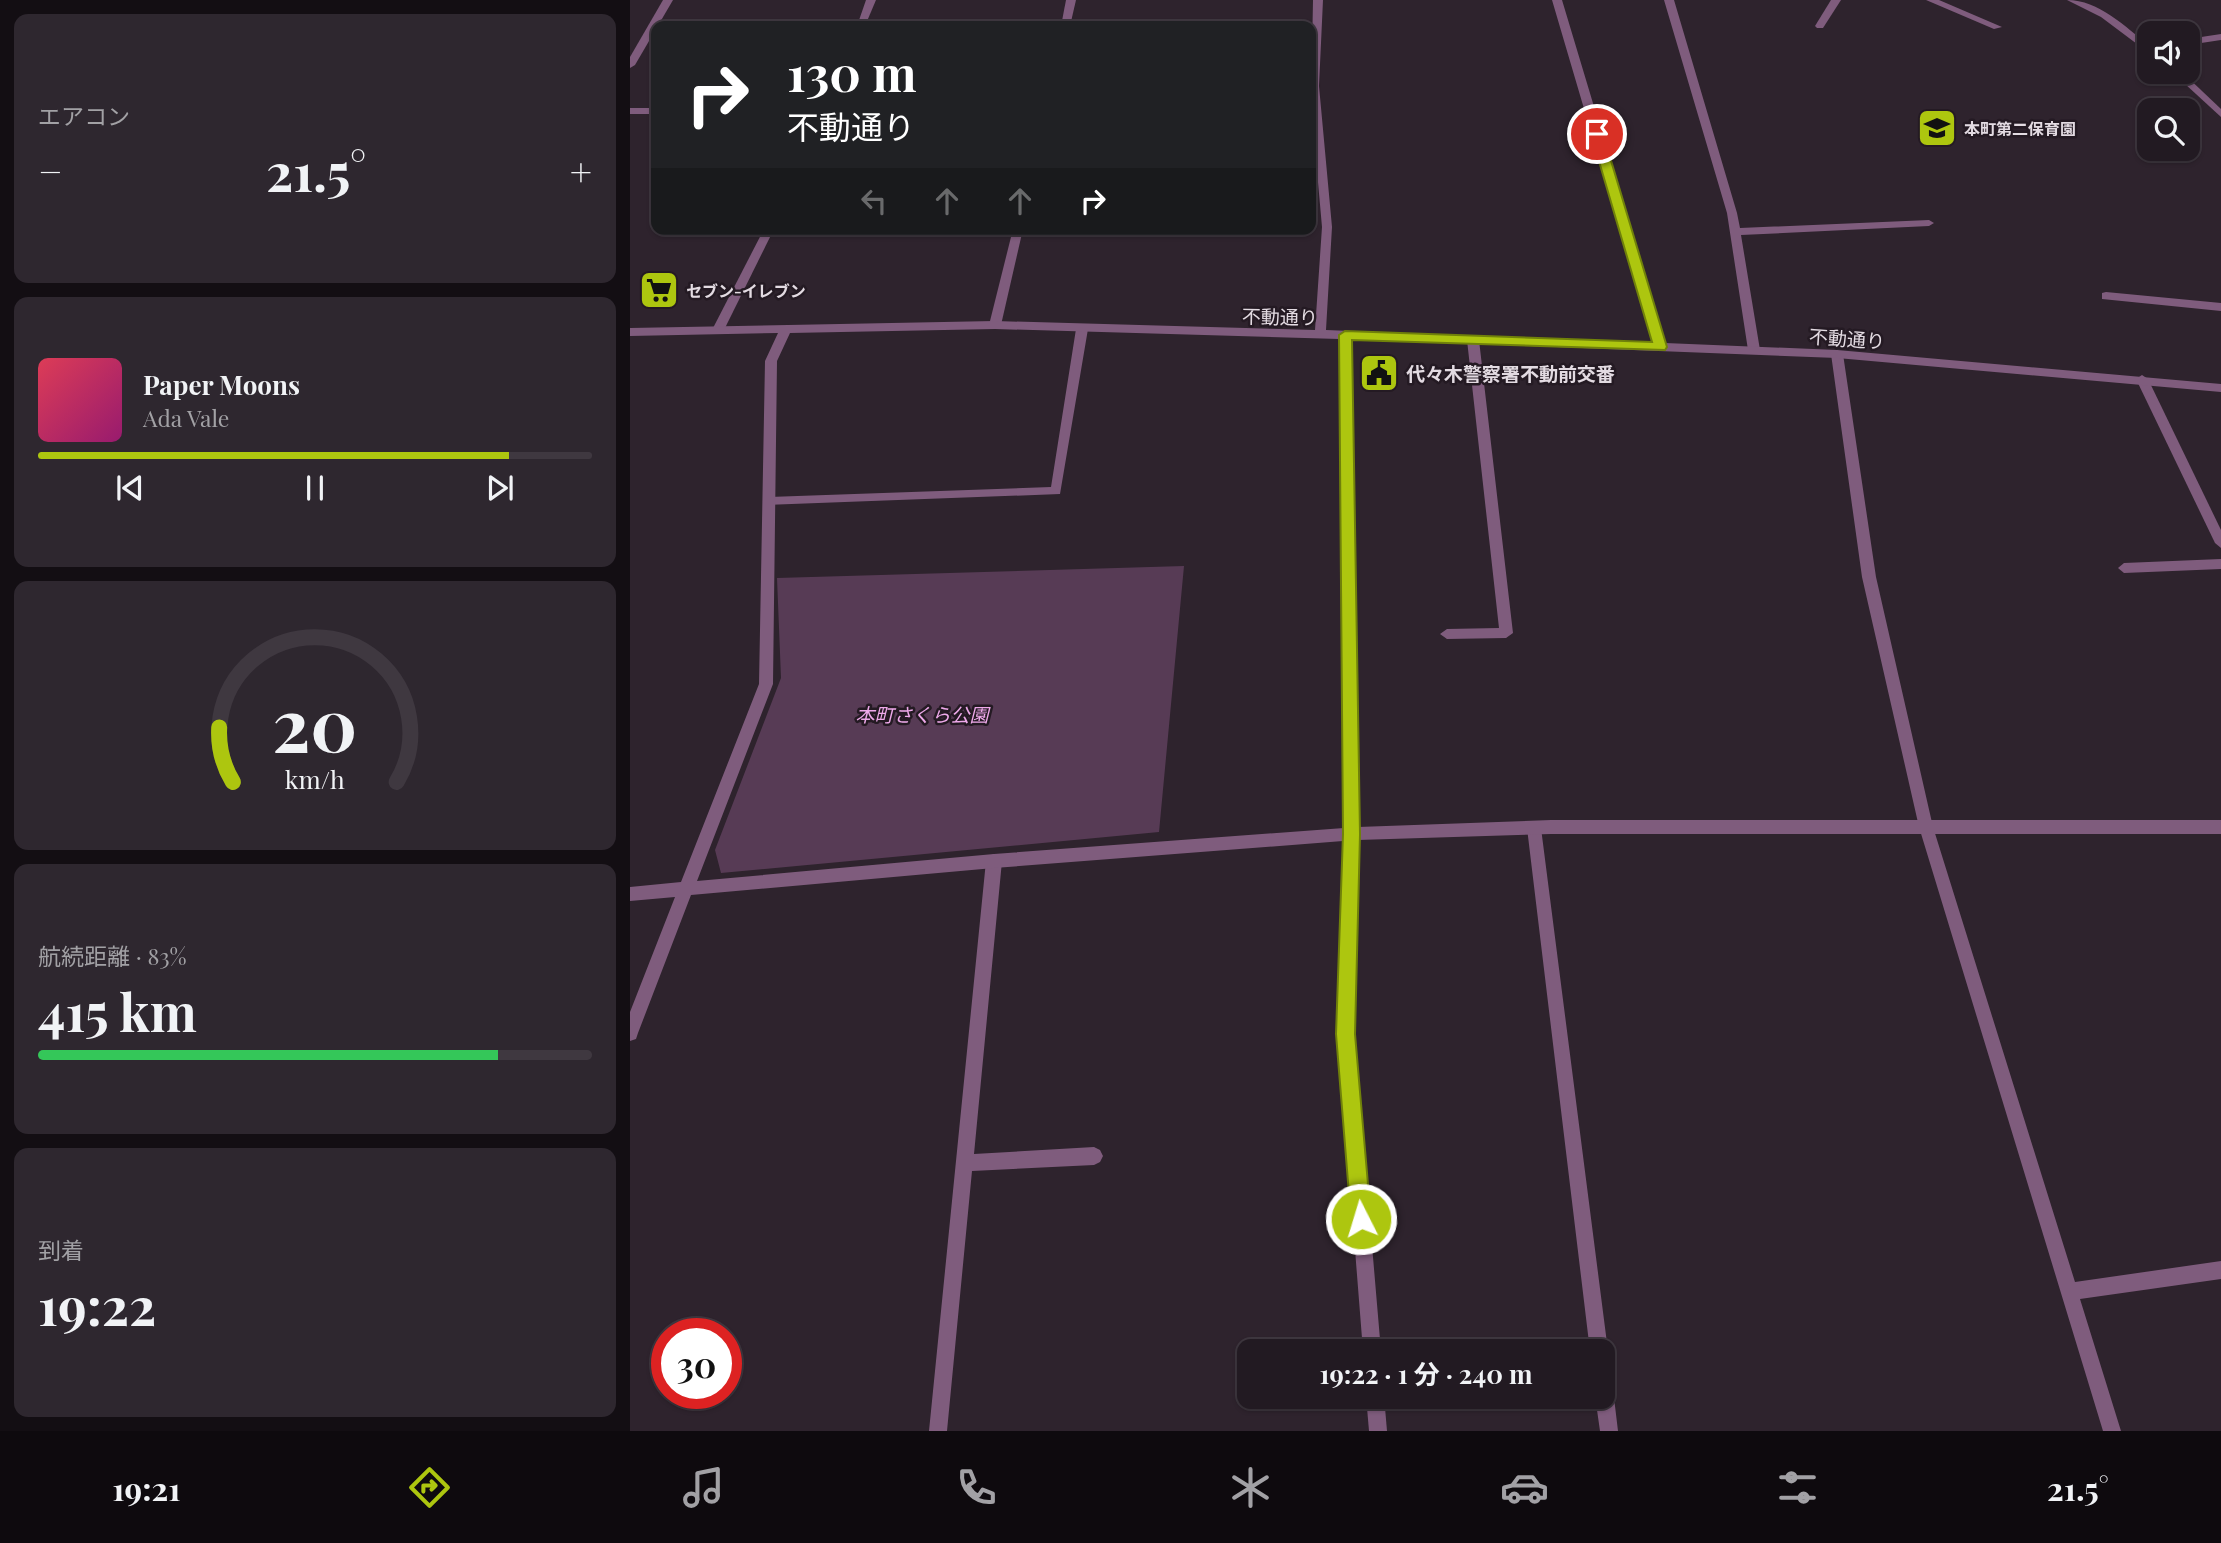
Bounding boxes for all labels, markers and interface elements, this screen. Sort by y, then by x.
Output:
map controls [2137,21,2200,161]
button: sound [2137,21,2200,84]
text: 130 m [787,39,917,104]
icon: right [672,49,763,140]
button: search [2137,98,2200,161]
text: エアコン [38,100,130,131]
text: 不動通り [787,104,915,147]
pin [1567,104,1627,164]
school or university icon: 本町第二保育園 [1916,107,1958,149]
icon: arrive [1578,115,1616,153]
place label: 本町第二保育園 [1964,118,2076,139]
text: 21.5° [266,136,366,205]
text: − [38,145,63,196]
text: + [570,145,592,196]
icon: left [855,182,893,220]
icon: ahead [928,182,966,220]
icon: ahead [1001,182,1039,220]
icon: right [1074,182,1112,220]
supermarket icon: セブン-イレブン [638,269,680,311]
place label: セブン-イレブン [686,280,806,301]
street label: 不動通り [1242,302,1318,330]
street label: 不動通り [1808,322,1886,354]
public building icon: 代々木警察署不動前交番 [1358,352,1400,394]
place label: 代々木警察署不動前交番 [1406,360,1615,386]
text: Paper Moons [143,367,300,402]
text: Ada Vale [143,402,230,433]
icon: previous [111,469,149,507]
icon: pause [296,469,334,507]
icon: next [481,469,519,507]
text: 20 [272,673,358,770]
park label: 本町さくら公園 [855,701,991,727]
text: km/h [285,761,345,794]
text: 航続距離 · 83% [38,940,187,971]
text: 415 km [38,976,197,1045]
position arrow [1324,1182,1398,1256]
text: 到着 [38,1234,84,1265]
text: 19:22 [38,1270,156,1339]
speed limit sign: 30 [651,1318,742,1409]
text: 19:22 · 1 分 · 240 m [1320,1356,1533,1391]
icon: directions [405,1463,454,1512]
icon: music [679,1463,728,1512]
icon: phone [952,1463,1001,1512]
icon: climate [1226,1463,1275,1512]
icon: car [1500,1463,1549,1512]
icon: filters [1773,1463,1822,1512]
text: 19:21 [112,1466,181,1509]
text: 21.5° [2047,1466,2109,1509]

